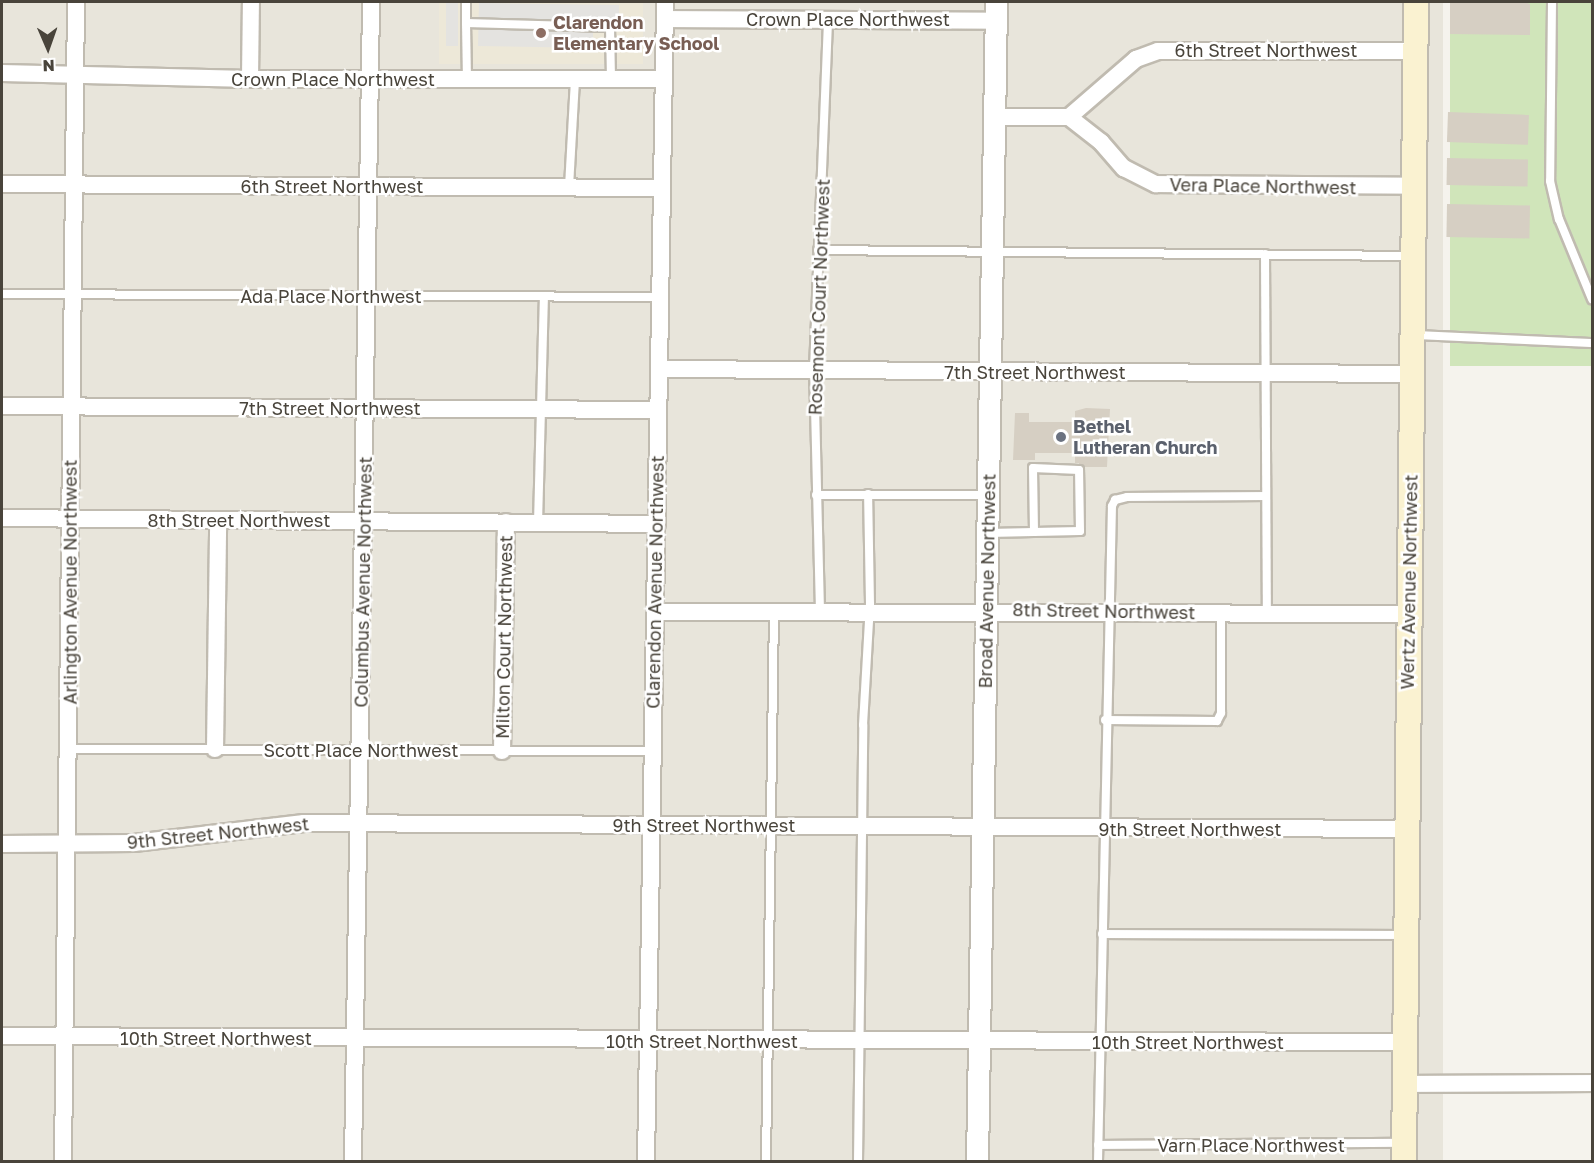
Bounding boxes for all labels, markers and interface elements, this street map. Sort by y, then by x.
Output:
street label: Crown Place Northwest [746,8,950,30]
place label: Clarendon Elementary School [553,12,719,54]
north arrow [18,18,78,78]
marker: Clarendon Elementary School [534,26,548,40]
street label: 6th Street Northwest [1175,39,1357,61]
text: N [42,56,55,76]
street label: Crown Place Northwest [231,68,435,90]
street label: Vera Place Northwest [1169,174,1357,198]
street label: 6th Street Northwest [241,175,423,197]
street label: Rosemont Court Northwest [804,178,834,416]
street label: Ada Place Northwest [240,285,422,307]
street label: 7th Street Northwest [944,361,1126,383]
street label: 7th Street Northwest [239,397,421,419]
place label: Bethel Lutheran Church [1073,416,1217,458]
marker: Bethel Lutheran Church [1054,430,1068,444]
street label: Clarendon Avenue Northwest [642,455,668,709]
street label: Columbus Avenue Northwest [350,456,376,708]
street label: Arlington Avenue Northwest [59,460,81,704]
street label: Broad Avenue Northwest [974,473,1000,689]
street label: Wertz Avenue Northwest [1396,474,1422,690]
street label: 8th Street Northwest [147,509,331,531]
street label: Milton Court Northwest [491,535,517,739]
street label: 8th Street Northwest [1012,599,1196,623]
street label: Scott Place Northwest [264,739,458,761]
street label: 9th Street Northwest [126,813,310,853]
street label: 9th Street Northwest [613,814,795,836]
street label: 9th Street Northwest [1099,818,1281,840]
street label: 10th Street Northwest [120,1027,312,1049]
street label: 10th Street Northwest [606,1030,798,1052]
street label: 10th Street Northwest [1092,1031,1284,1053]
street label: Varn Place Northwest [1157,1134,1345,1156]

